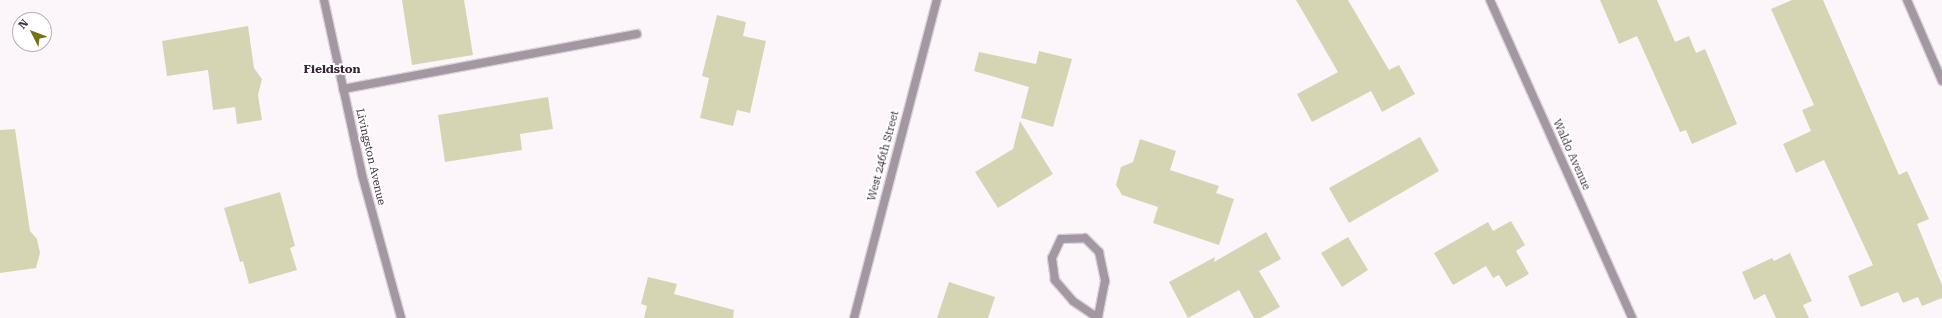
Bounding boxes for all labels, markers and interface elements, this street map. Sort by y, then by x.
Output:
north arrow [12,12,52,52]
text: N [16,17,31,32]
district label: Fieldston [303,63,361,77]
street label: Livingston Avenue [352,107,388,207]
street label: West 246th Street [866,109,902,203]
street label: Waldo Avenue [1549,118,1593,192]

